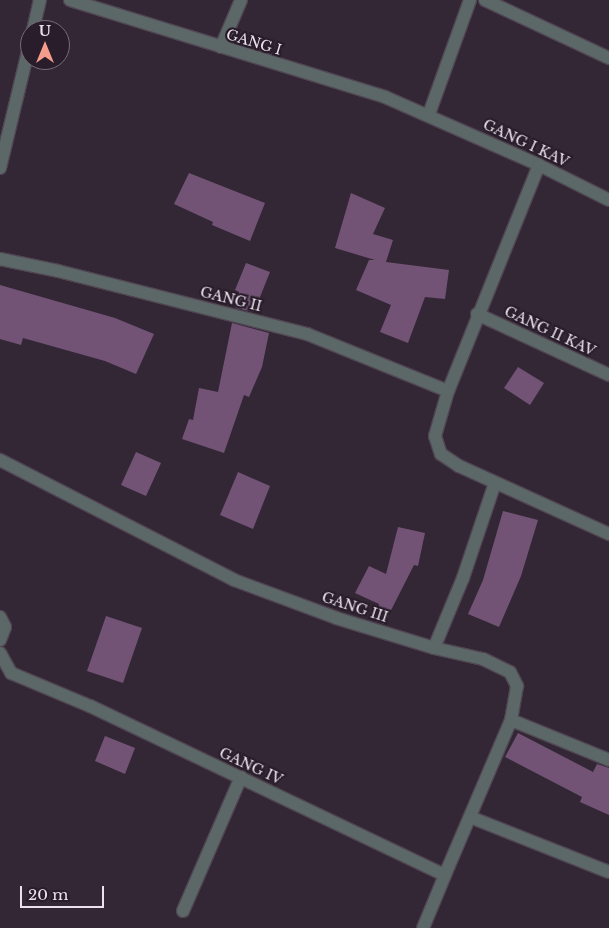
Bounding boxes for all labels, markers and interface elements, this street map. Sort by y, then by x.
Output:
north arrow [20,20,70,70]
text: U [39,22,51,40]
street label: GANG I [224,26,284,58]
street label: GANG I KAV [480,116,572,170]
street label: GANG II [198,283,264,315]
street label: GANG II KAV [502,303,598,359]
street label: GANG III [320,588,390,626]
street label: GANG IV [217,744,285,788]
scale bar [22,876,106,908]
text: 20 m [28,885,68,904]

